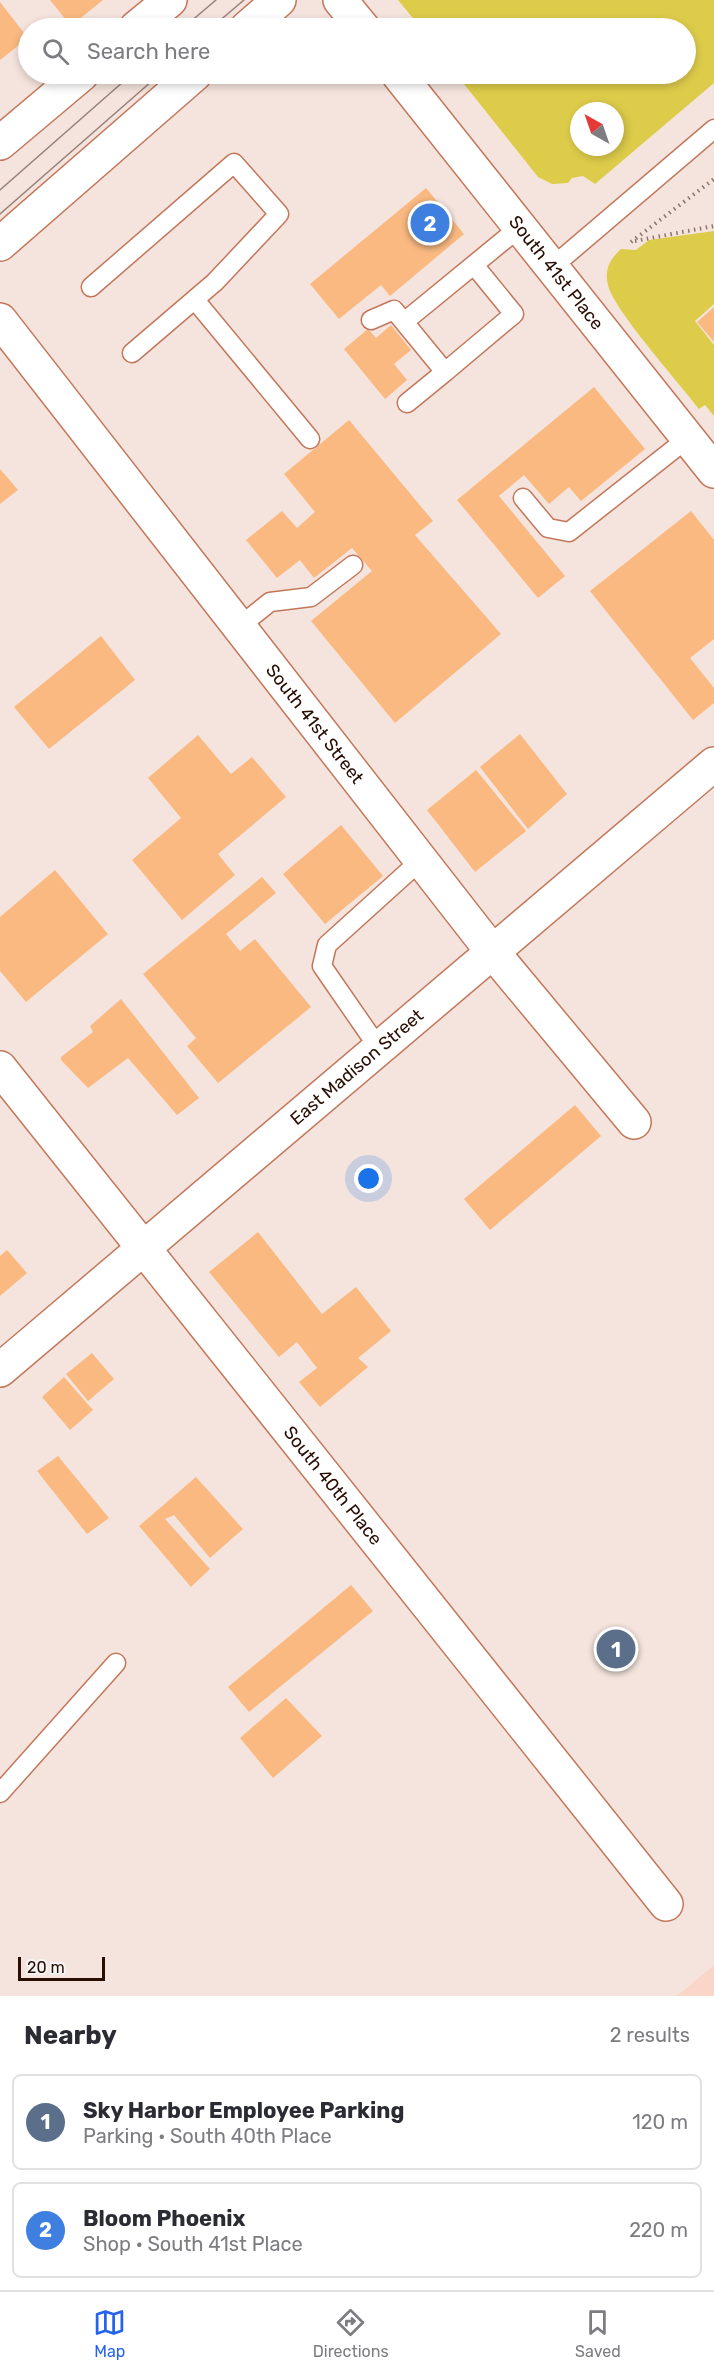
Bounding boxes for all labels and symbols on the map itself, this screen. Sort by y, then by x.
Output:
north arrow [570,102,624,156]
pin: 2 [410,200,450,246]
street label: South 41st Place [504,211,608,334]
street label: South 41st Street [261,659,368,788]
street label: East Madison Street [286,1004,428,1130]
your location [354,1164,383,1193]
street label: South 40th Place [279,1422,387,1550]
pin: 1 [596,1626,636,1672]
scale bar [18,1954,105,1982]

